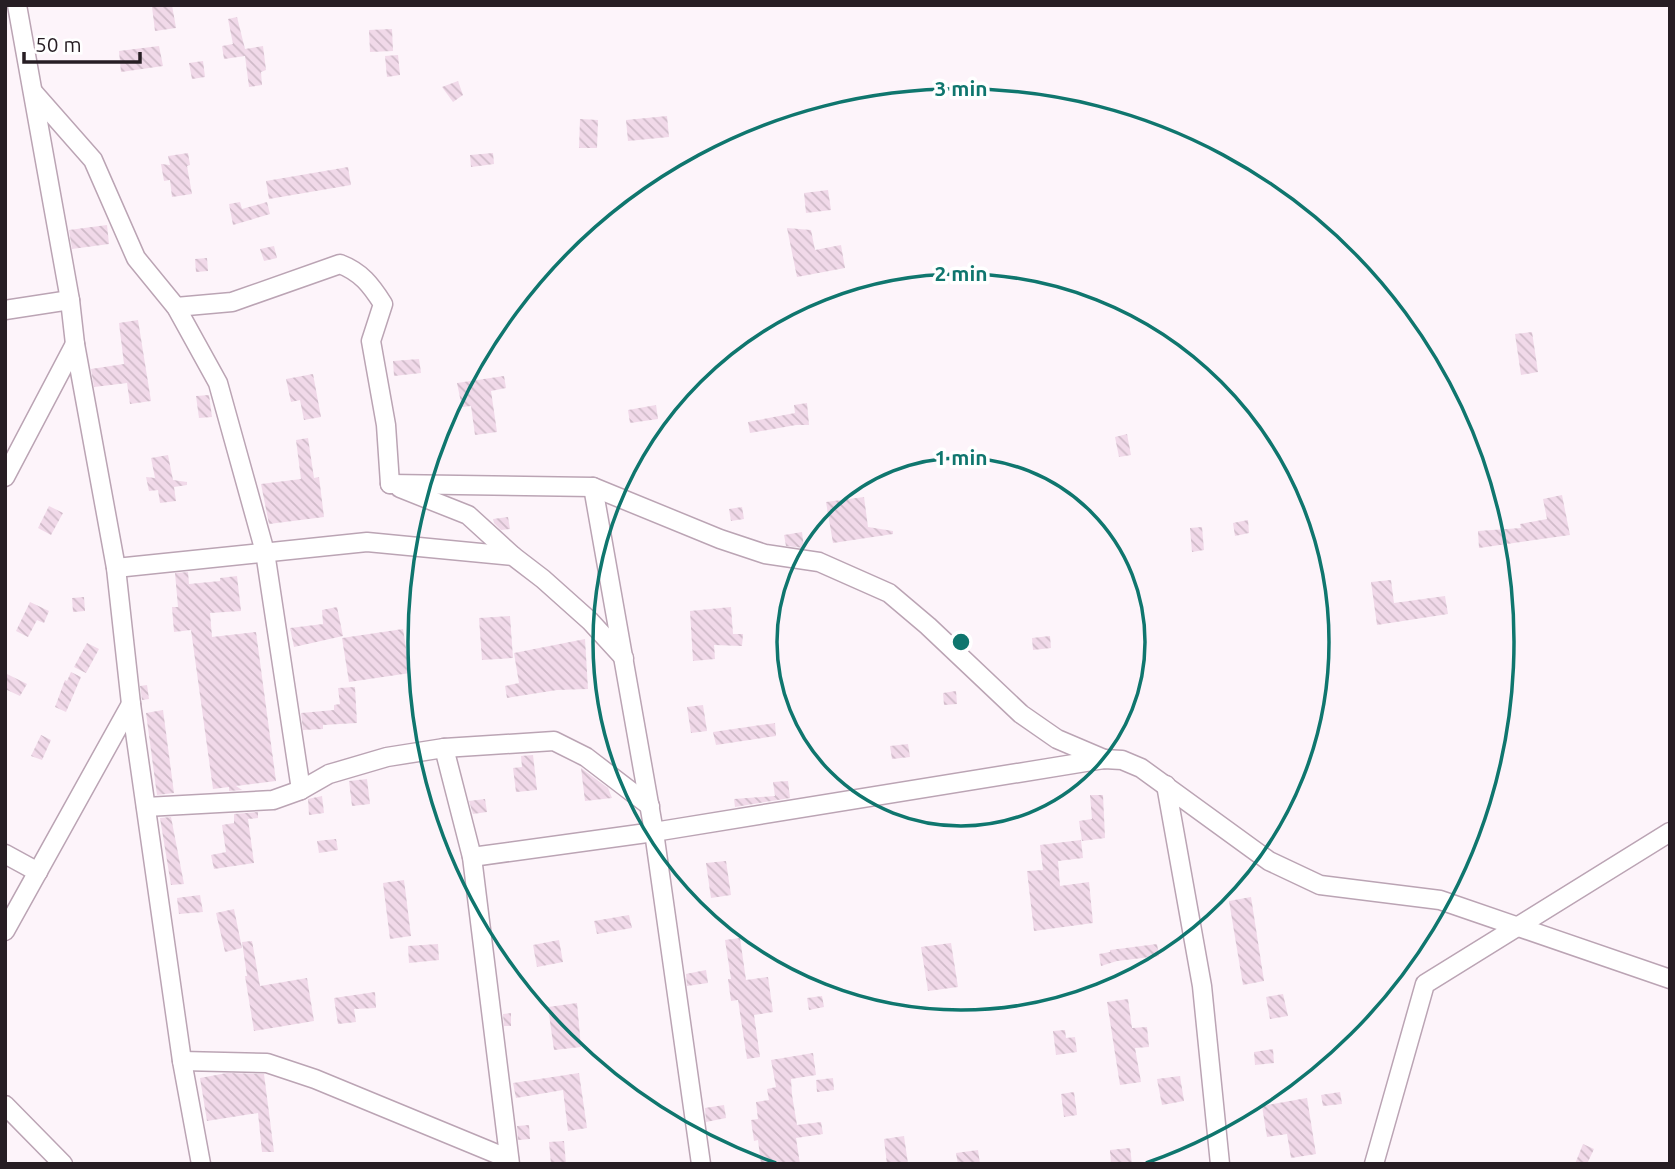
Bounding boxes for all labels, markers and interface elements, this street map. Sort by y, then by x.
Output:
scale bar [24,21,140,65]
text: 50 m [35,32,82,56]
text: 3 min [934,76,988,100]
text: 2 min [934,261,988,285]
text: 1 min [934,445,988,469]
centre of rings [949,630,973,654]

